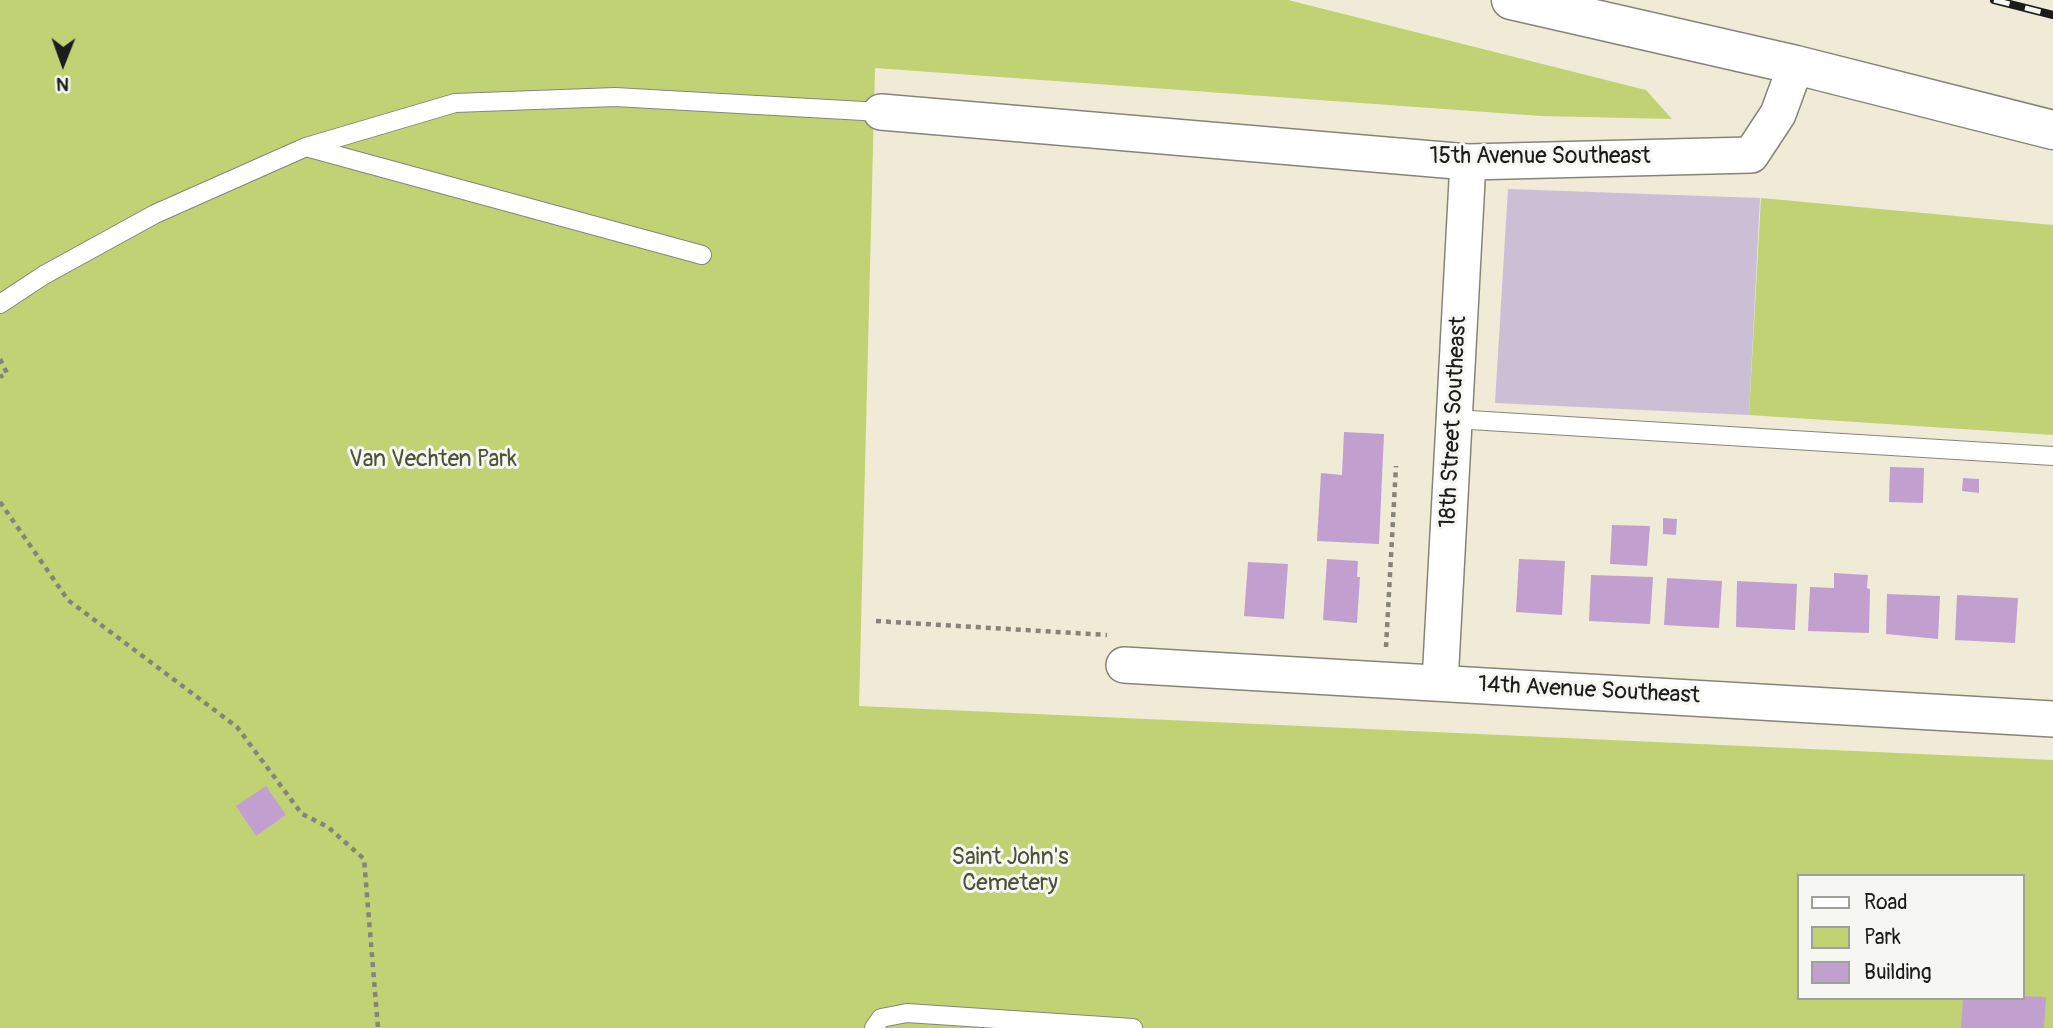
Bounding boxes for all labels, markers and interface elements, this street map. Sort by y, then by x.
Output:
north arrow [28,28,98,98]
text: N [56,72,69,96]
street label: 15th Avenue Southeast [1429,143,1651,171]
street label: 18th Street Southeast [1435,315,1473,529]
park label: Van Vechten Park [349,446,517,474]
street label: 14th Avenue Southeast [1477,671,1701,711]
park label: Saint John's Cemetery [951,844,1069,898]
legend [1798,874,2025,1000]
text: Road [1864,889,1908,916]
text: Park [1864,924,1901,951]
text: Building [1864,959,1931,986]

